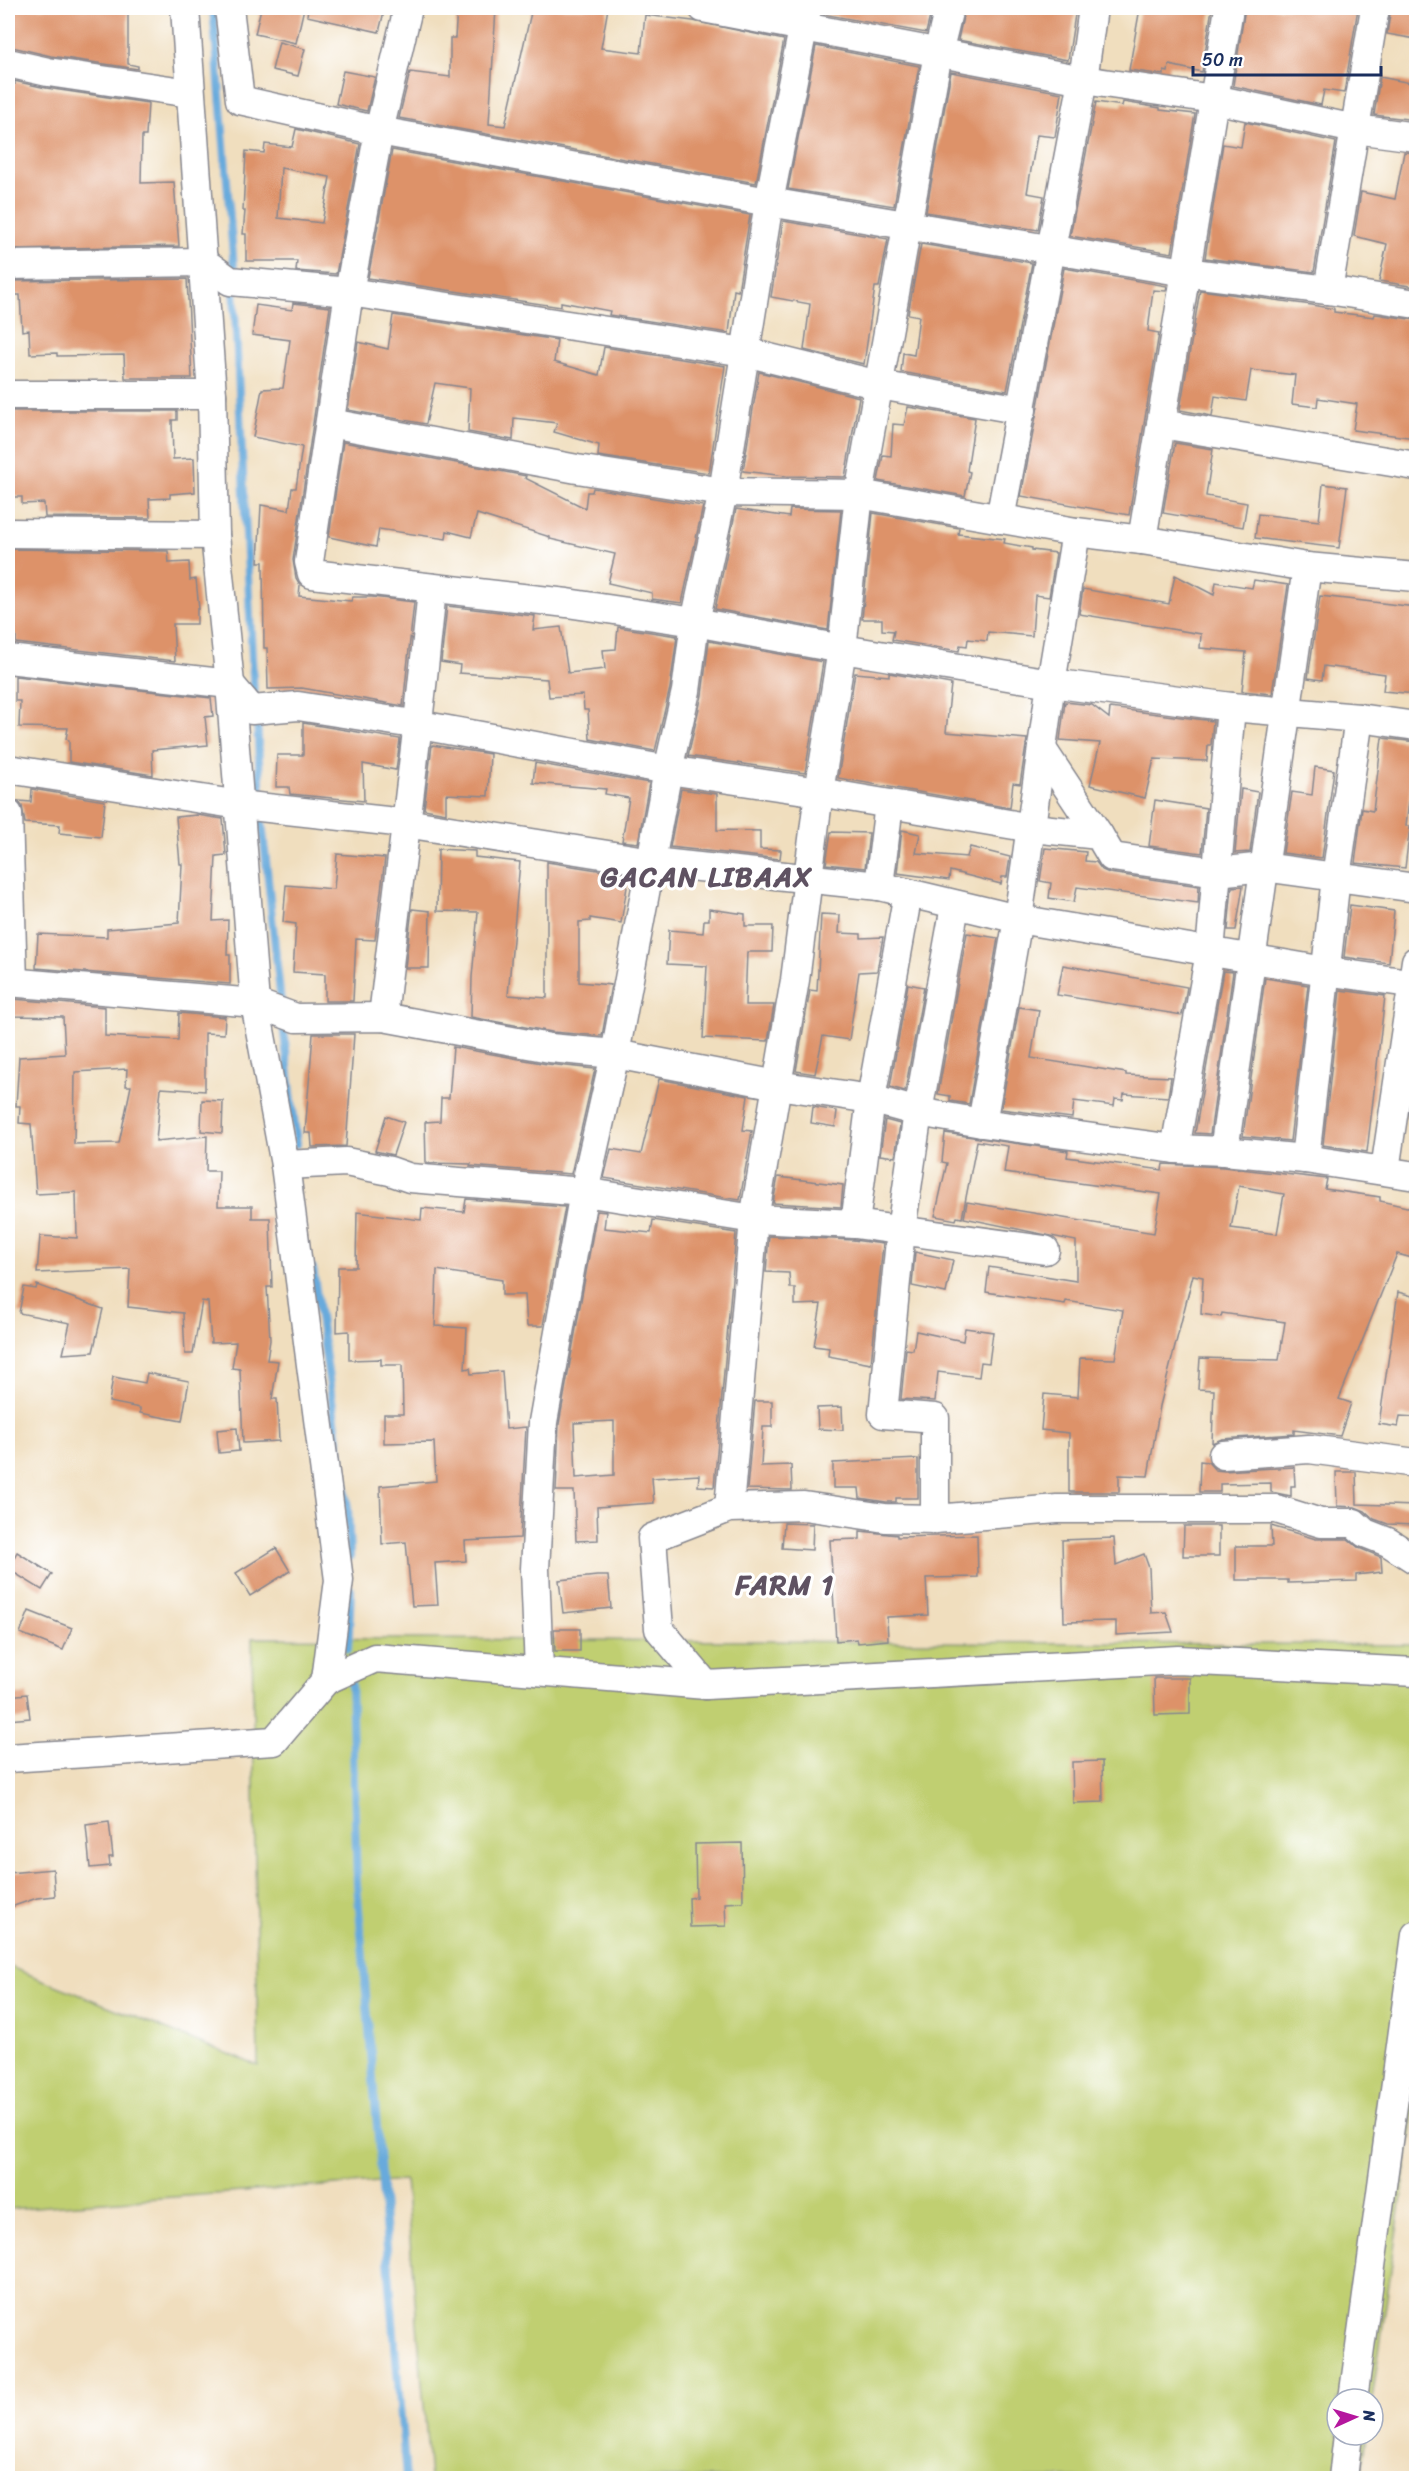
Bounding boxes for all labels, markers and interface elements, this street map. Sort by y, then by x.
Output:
scale bar [1193,39,1380,77]
text: 50 m [1202,44,1243,76]
district label: GACAN LIBAAX [600,852,814,901]
district label: FARM 1 [734,1560,835,1609]
north arrow [1325,2387,1385,2447]
text: N [1355,2408,1384,2423]

